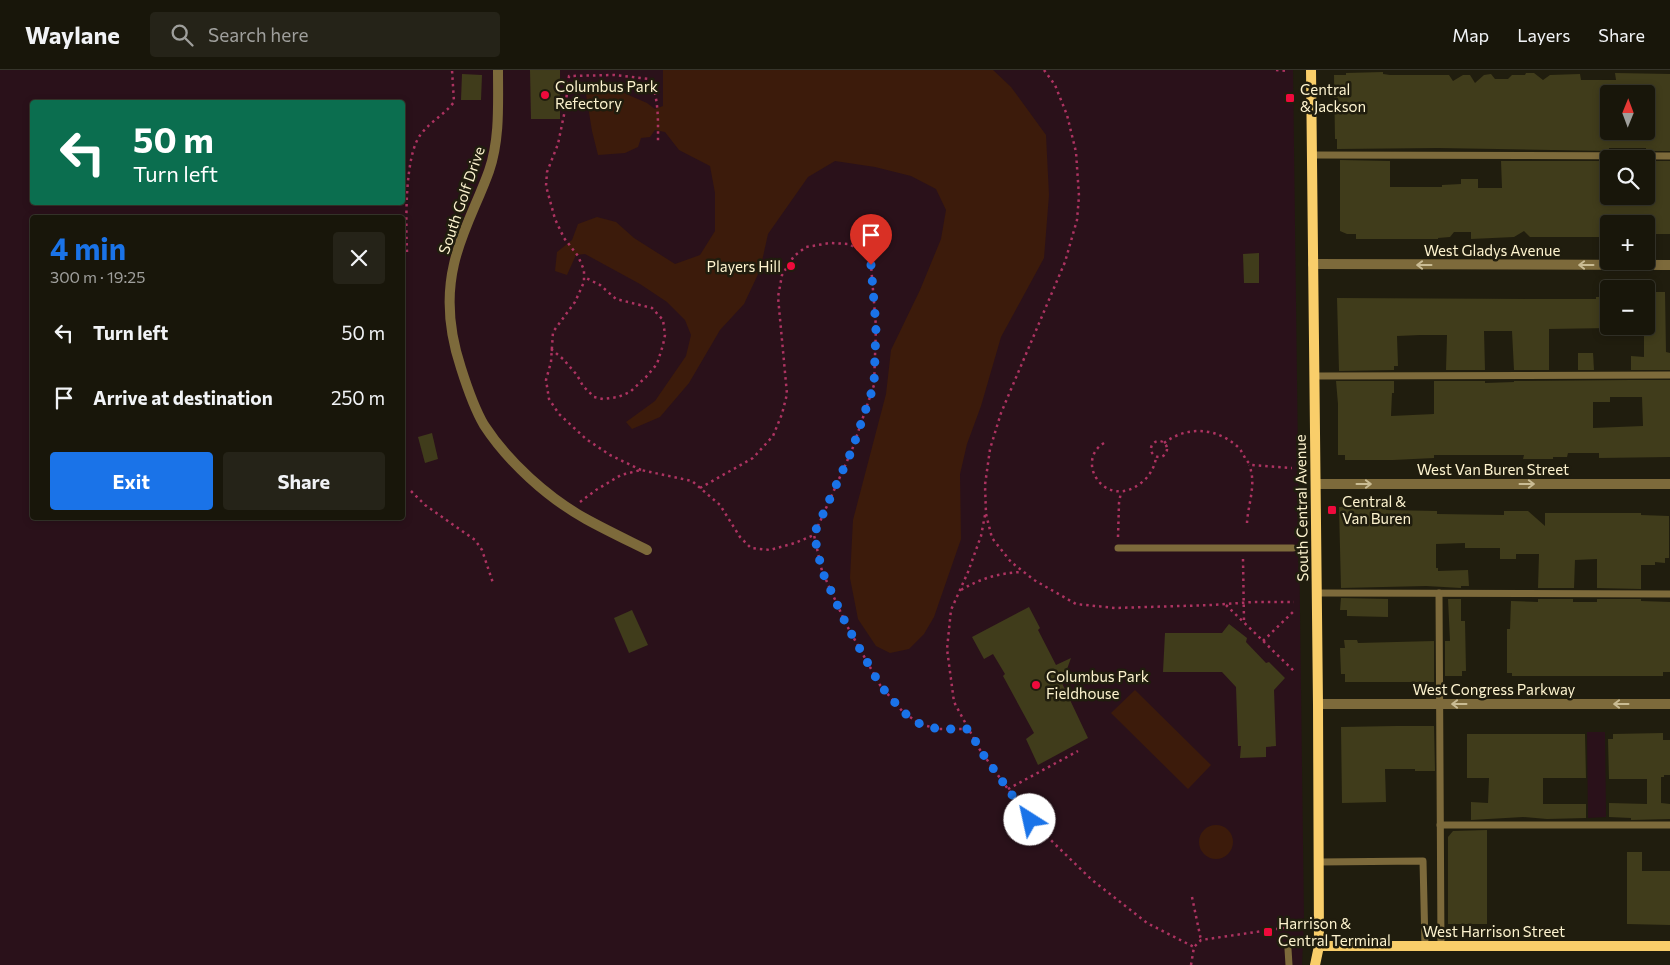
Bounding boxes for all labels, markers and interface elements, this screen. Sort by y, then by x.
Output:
search box [150,12,500,57]
text: Waylane [25,20,120,49]
icon: search [168,21,196,49]
text: Search here [208,23,308,46]
text: Map [1452,24,1489,46]
text: Layers [1517,24,1570,46]
text: Share [1598,24,1645,46]
place label: Columbus Park Refectory [555,77,658,112]
place label: Central & Jackson [1300,80,1366,115]
north arrow [1600,85,1655,140]
map controls [1600,85,1655,335]
marker: Columbus Park Refectory [539,89,551,101]
marker: Central & Jackson [1284,92,1296,104]
text: 50 m [133,117,214,160]
icon: left [50,120,115,185]
street label: South Golf Drive [434,144,488,256]
button: search [1600,150,1655,205]
text: Turn left [133,160,218,187]
pin [850,214,892,265]
button: + [1600,215,1655,270]
icon: arrive [857,221,885,249]
text: 4 min [50,229,126,266]
button: close [333,232,385,284]
street label: West Gladys Avenue [1424,241,1560,259]
place label: Players Hill [707,257,781,275]
marker: Players Hill [785,260,797,272]
one-way arrow [1416,260,1432,270]
one-way arrow [1579,260,1595,270]
text: 300 m · 19:25 [50,267,145,286]
button: − [1600,280,1655,335]
icon: left [50,319,78,347]
text: Turn left [93,321,168,344]
text: 50 m [341,321,385,344]
icon: arrive [50,384,78,412]
text: Arrive at destination [93,386,273,409]
text: 250 m [331,386,385,409]
street label: South Central Avenue [1291,434,1311,582]
button: Exit [50,452,213,510]
button: Share [223,452,385,510]
street label: West Van Buren Street [1417,460,1569,478]
one-way arrow [1356,479,1372,489]
one-way arrow [1518,479,1535,489]
place label: Central & Van Buren [1342,492,1411,527]
marker: Central & Van Buren [1326,504,1338,516]
place label: Columbus Park Fieldhouse [1046,667,1149,702]
marker: Columbus Park Fieldhouse [1030,679,1042,691]
street label: West Congress Parkway [1413,680,1576,698]
one-way arrow [1451,699,1468,709]
one-way arrow [1614,699,1630,709]
position arrow [1003,793,1055,845]
place label: Harrison & Central Terminal [1278,914,1391,949]
street label: West Harrison Street [1423,922,1565,940]
marker: Harrison & Central Terminal [1262,926,1274,938]

